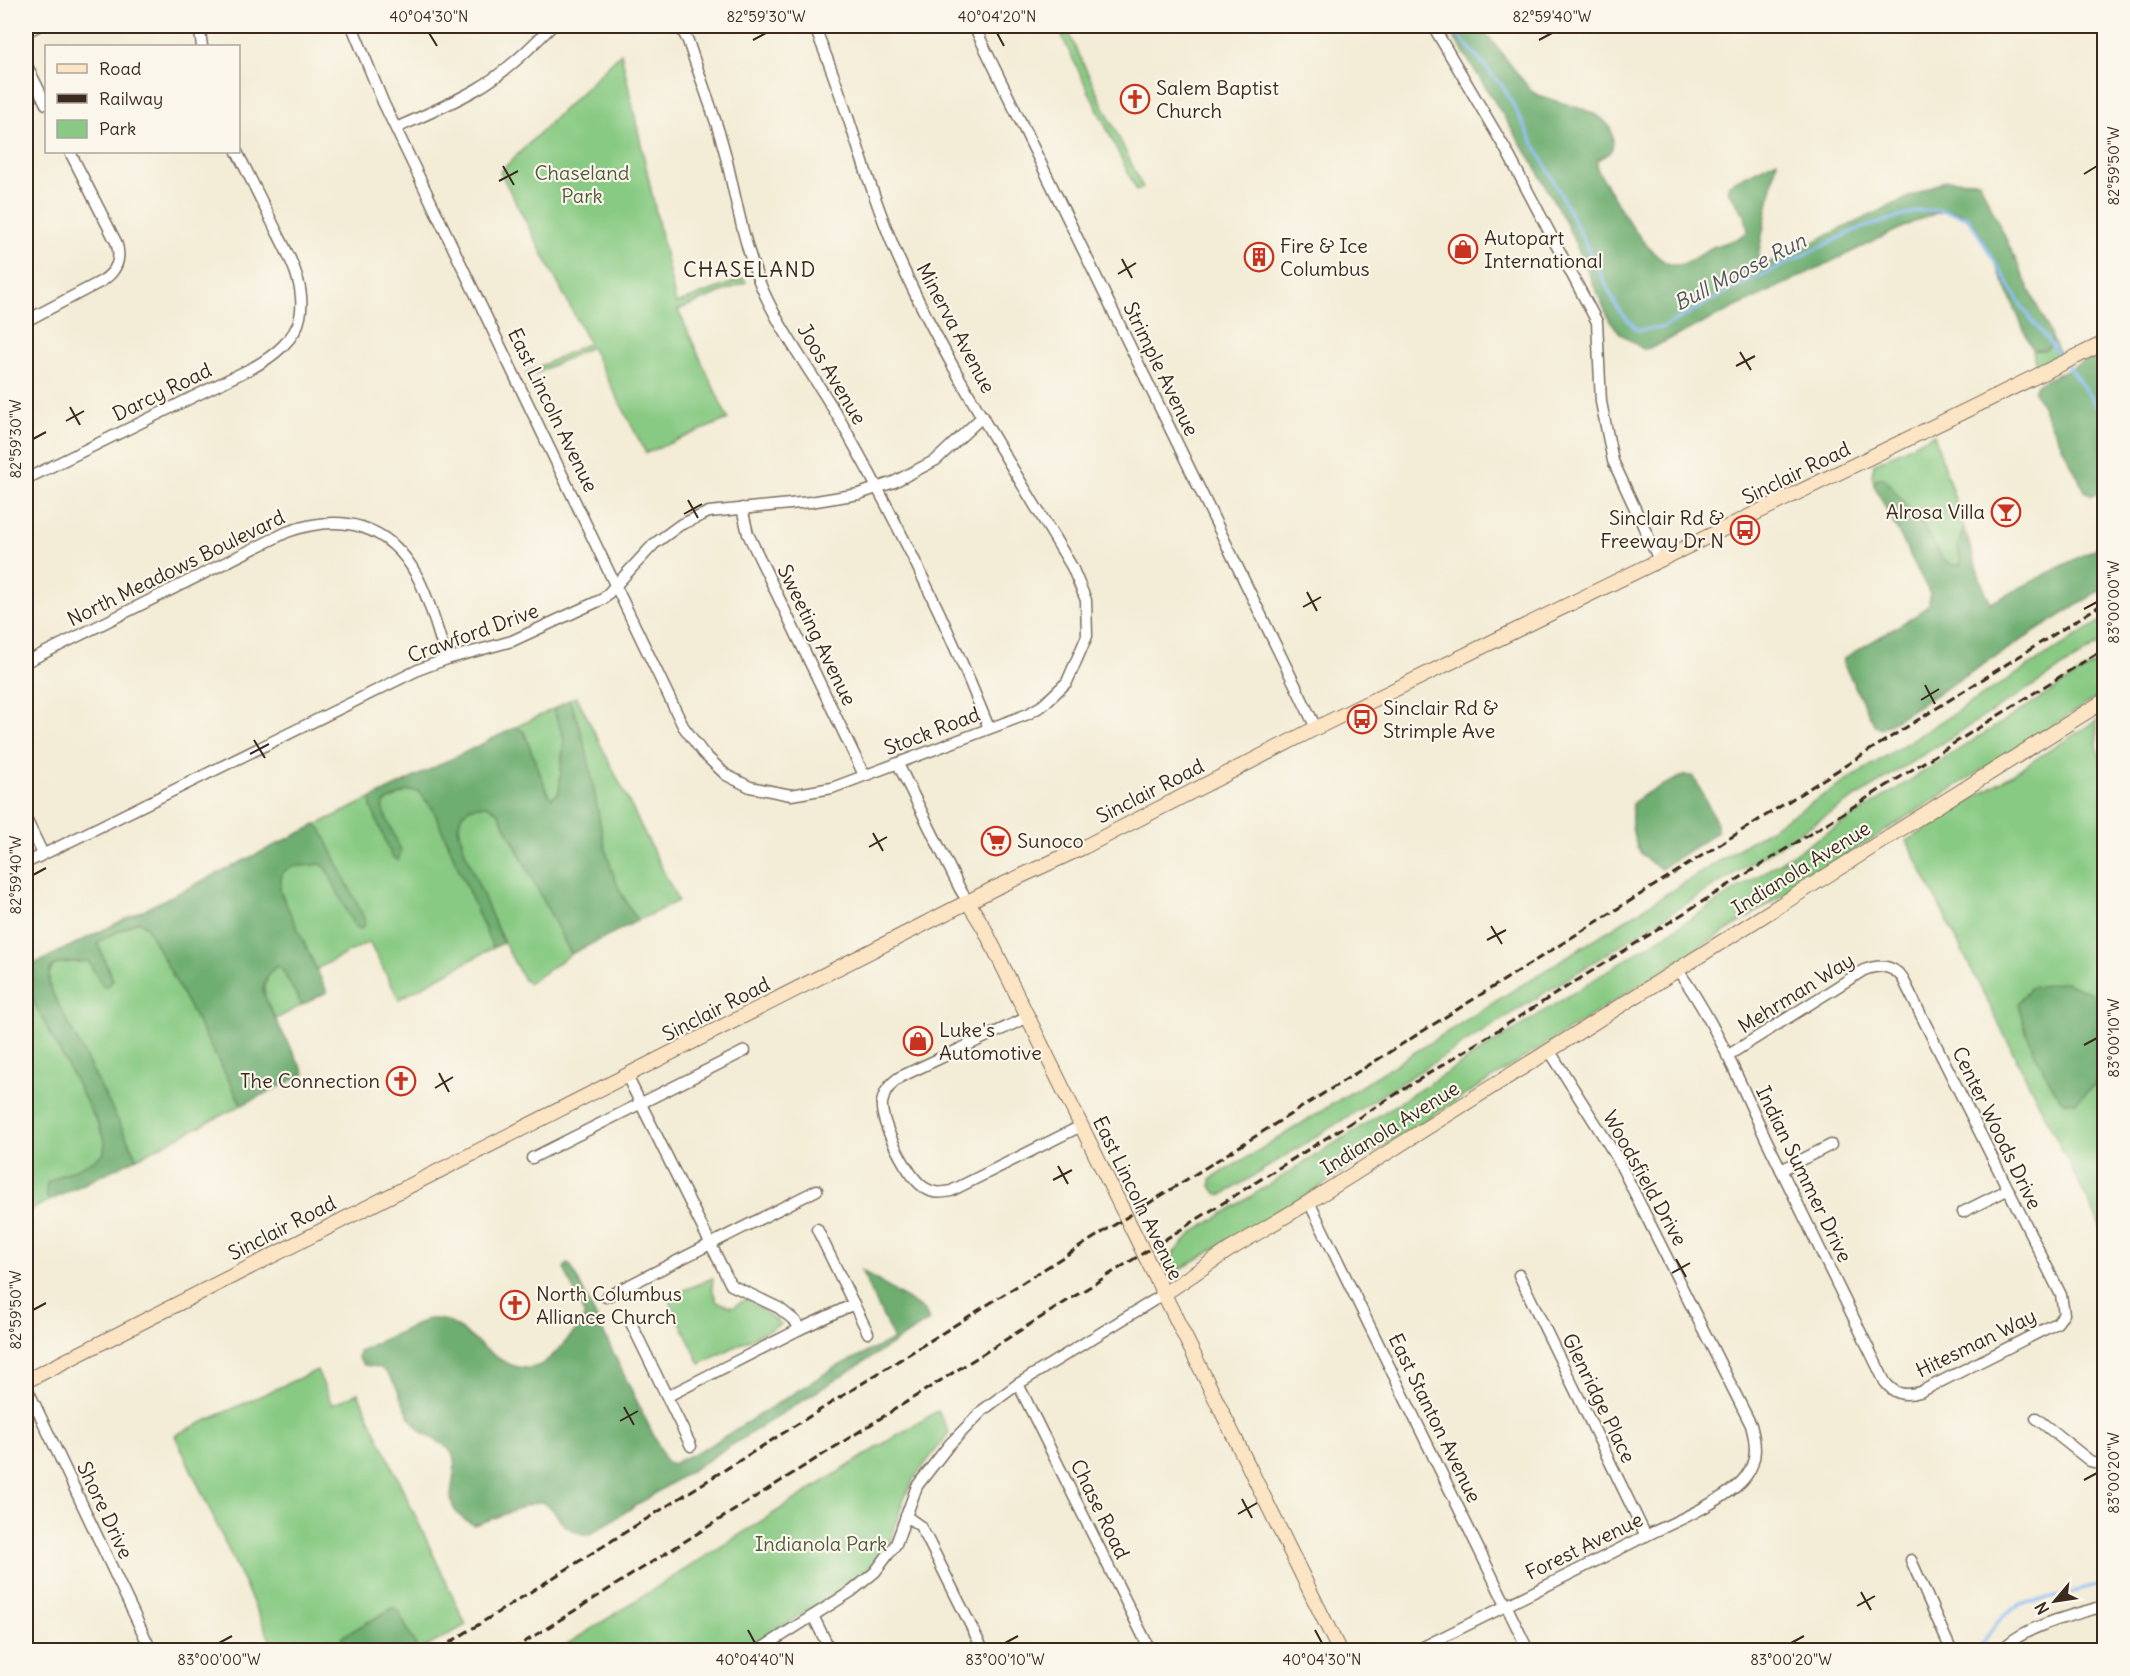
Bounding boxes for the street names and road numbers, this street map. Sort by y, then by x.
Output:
street label: Minerva Avenue [912,258,1001,397]
street label: Strimple Avenue [1118,298,1205,440]
street label: Joos Avenue [792,319,872,429]
street label: East Lincoln Avenue [503,324,604,496]
street label: Darcy Road [108,357,215,426]
street label: Sinclair Road [1737,435,1854,510]
street label: North Meadows Boulevard [63,504,289,631]
street label: Sweeting Avenue [772,560,862,709]
street label: Crawford Drive [404,597,542,668]
street label: Stock Road [880,701,984,760]
street label: Sinclair Road [1092,753,1208,828]
street label: Indianola Avenue [1727,815,1875,920]
street label: Mehrman Way [1733,947,1858,1038]
street label: Sinclair Road [658,971,774,1046]
street label: Center Woods Drive [1947,1042,2048,1213]
street label: Indianola Avenue [1316,1075,1464,1180]
street label: Indian Summer Drive [1751,1082,1858,1266]
street label: Woodsfield Drive [1598,1106,1693,1250]
street label: East Lincoln Avenue [1088,1112,1189,1284]
street label: Sinclair Road [224,1190,340,1265]
street label: Hitesman Way [1912,1303,2040,1382]
street label: East Stanton Avenue [1384,1329,1487,1506]
street label: Glenridge Place [1557,1329,1642,1467]
street label: Chase Road [1066,1455,1135,1563]
street label: Shore Drive [72,1457,139,1562]
street label: Forest Avenue [1521,1506,1647,1585]

